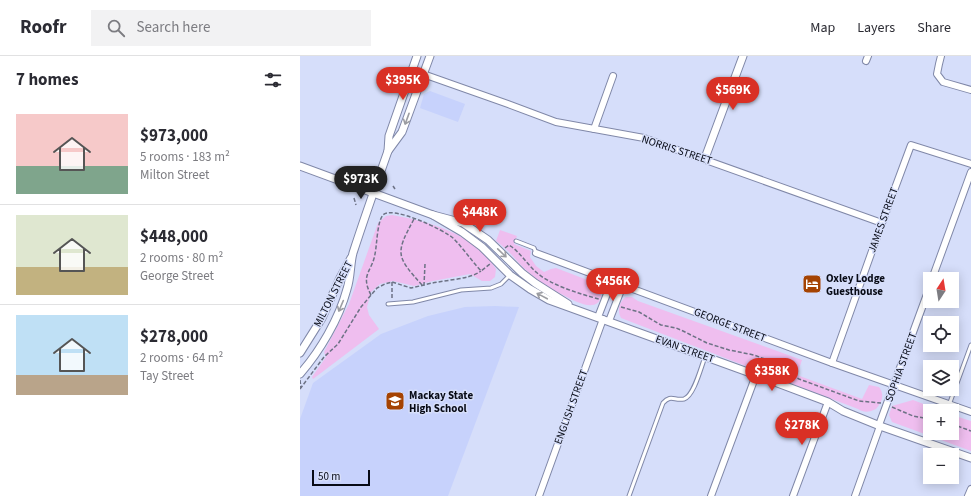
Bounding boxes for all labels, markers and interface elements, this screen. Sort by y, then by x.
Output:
search box [91,10,371,46]
text: Roofr [20,14,67,41]
icon: search [105,17,127,39]
text: Search here [137,17,210,38]
text: Map [810,18,835,38]
text: Layers [857,18,895,38]
text: Share [917,18,951,38]
pin: $395K [375,67,431,101]
text: 7 homes [16,68,78,92]
icon: filters [262,69,284,91]
text: $395K [385,71,421,89]
pin: $569K [705,77,761,111]
text: $569K [715,81,751,99]
one-way arrow [403,112,410,125]
text: $973,000 [140,124,208,148]
icon: home [48,130,96,178]
street label: NORRIS STREET [640,132,714,168]
text: 5 rooms · 183 m² [140,148,230,166]
text: Milton Street [140,166,210,184]
pin: $973K [333,166,389,200]
text: $973K [343,170,379,188]
street label: JAMES STREET [864,185,902,255]
pin: $448K [452,199,508,233]
text: $448K [462,203,498,221]
text: $448,000 [140,225,208,249]
icon: home [48,231,96,279]
one-way arrow [497,248,507,257]
text: 2 rooms · 80 m² [140,249,223,267]
street label: MILTON STREET [310,258,356,330]
text: George Street [140,267,214,285]
pin: $456K [585,268,641,302]
place label: Oxley Lodge Guesthouse [826,271,885,299]
text: $456K [595,272,631,290]
north arrow [923,272,959,308]
map controls [923,272,959,484]
hotel icon: Oxley Lodge Guesthouse [801,273,823,295]
one-way arrow [537,292,549,300]
one-way arrow [336,300,344,312]
street label: GEORGE STREET [692,304,768,346]
button: locate [923,316,959,352]
text: $278,000 [140,325,208,349]
street label: SOPHIA STREET [881,330,921,404]
icon: home [48,331,96,379]
street label: EVAN STREET [653,331,717,367]
text: 2 rooms · 64 m² [140,349,223,367]
pin: $358K [744,358,800,392]
button: layers [923,360,959,396]
text: $358K [754,362,790,380]
text: Tay Street [140,367,194,385]
street label: ENGLISH STREET [551,367,592,446]
place label: Mackay State High School [409,388,473,416]
school or university icon: Mackay State High School [384,390,406,412]
button: + [923,404,959,440]
pin: $278K [774,412,830,446]
text: $278K [784,416,820,434]
button: − [923,448,959,484]
scale bar [312,468,370,487]
text: 50 m [318,469,340,484]

